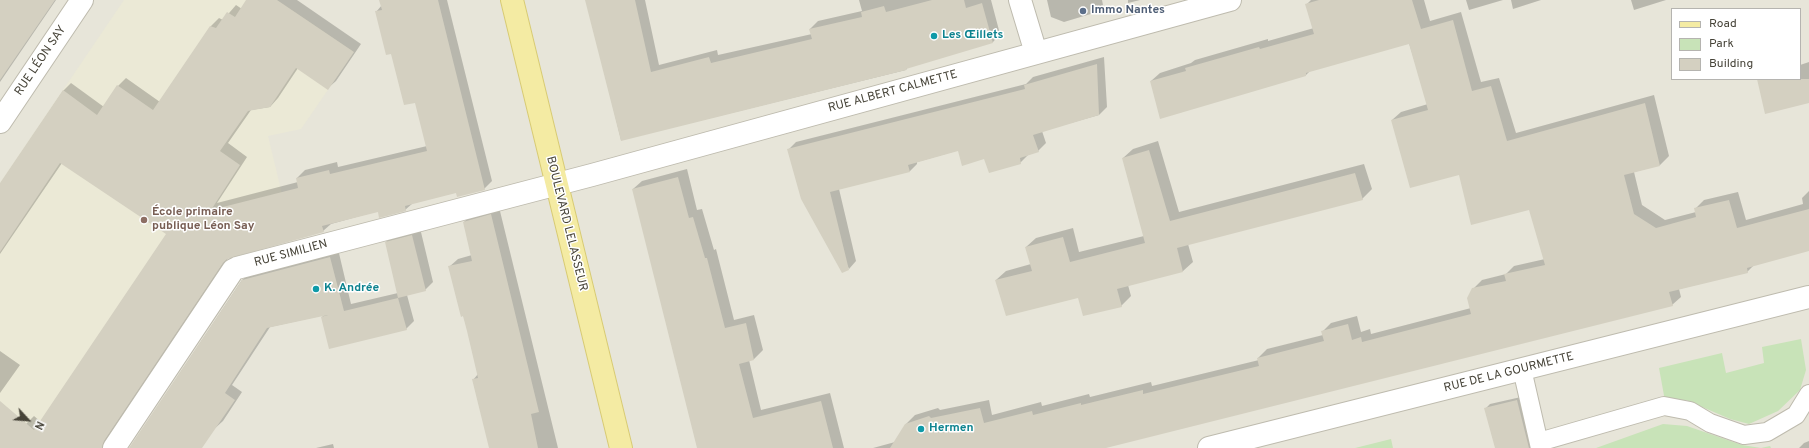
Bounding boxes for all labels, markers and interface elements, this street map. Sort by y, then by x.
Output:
place label: Immo Nantes [1091,4,1165,18]
marker: Immo Nantes [1078,6,1088,16]
legend [1671,8,1801,80]
text: Road [1709,16,1737,32]
street label: RUE LÉON SAY [12,23,70,99]
place label: Les Œillets [942,29,1003,43]
marker: Les Œillets [929,31,939,41]
text: Park [1709,36,1734,52]
text: Building [1709,56,1753,72]
street label: RUE ALBERT CALMETTE [827,68,959,116]
street label: BOULEVARD LELASSEUR [542,155,590,293]
place label: École primaire publique Léon Say [152,206,254,234]
marker: École primaire publique Léon Say [139,215,149,225]
street label: RUE SIMILIEN [253,237,329,271]
place label: K. Andrée [324,282,379,296]
marker: K. Andrée [311,284,321,294]
street label: RUE DE LA GOURMETTE [1443,350,1575,396]
north arrow [8,400,48,440]
text: N [31,419,47,432]
place label: Hermen [929,422,974,436]
marker: Hermen [916,424,926,434]

